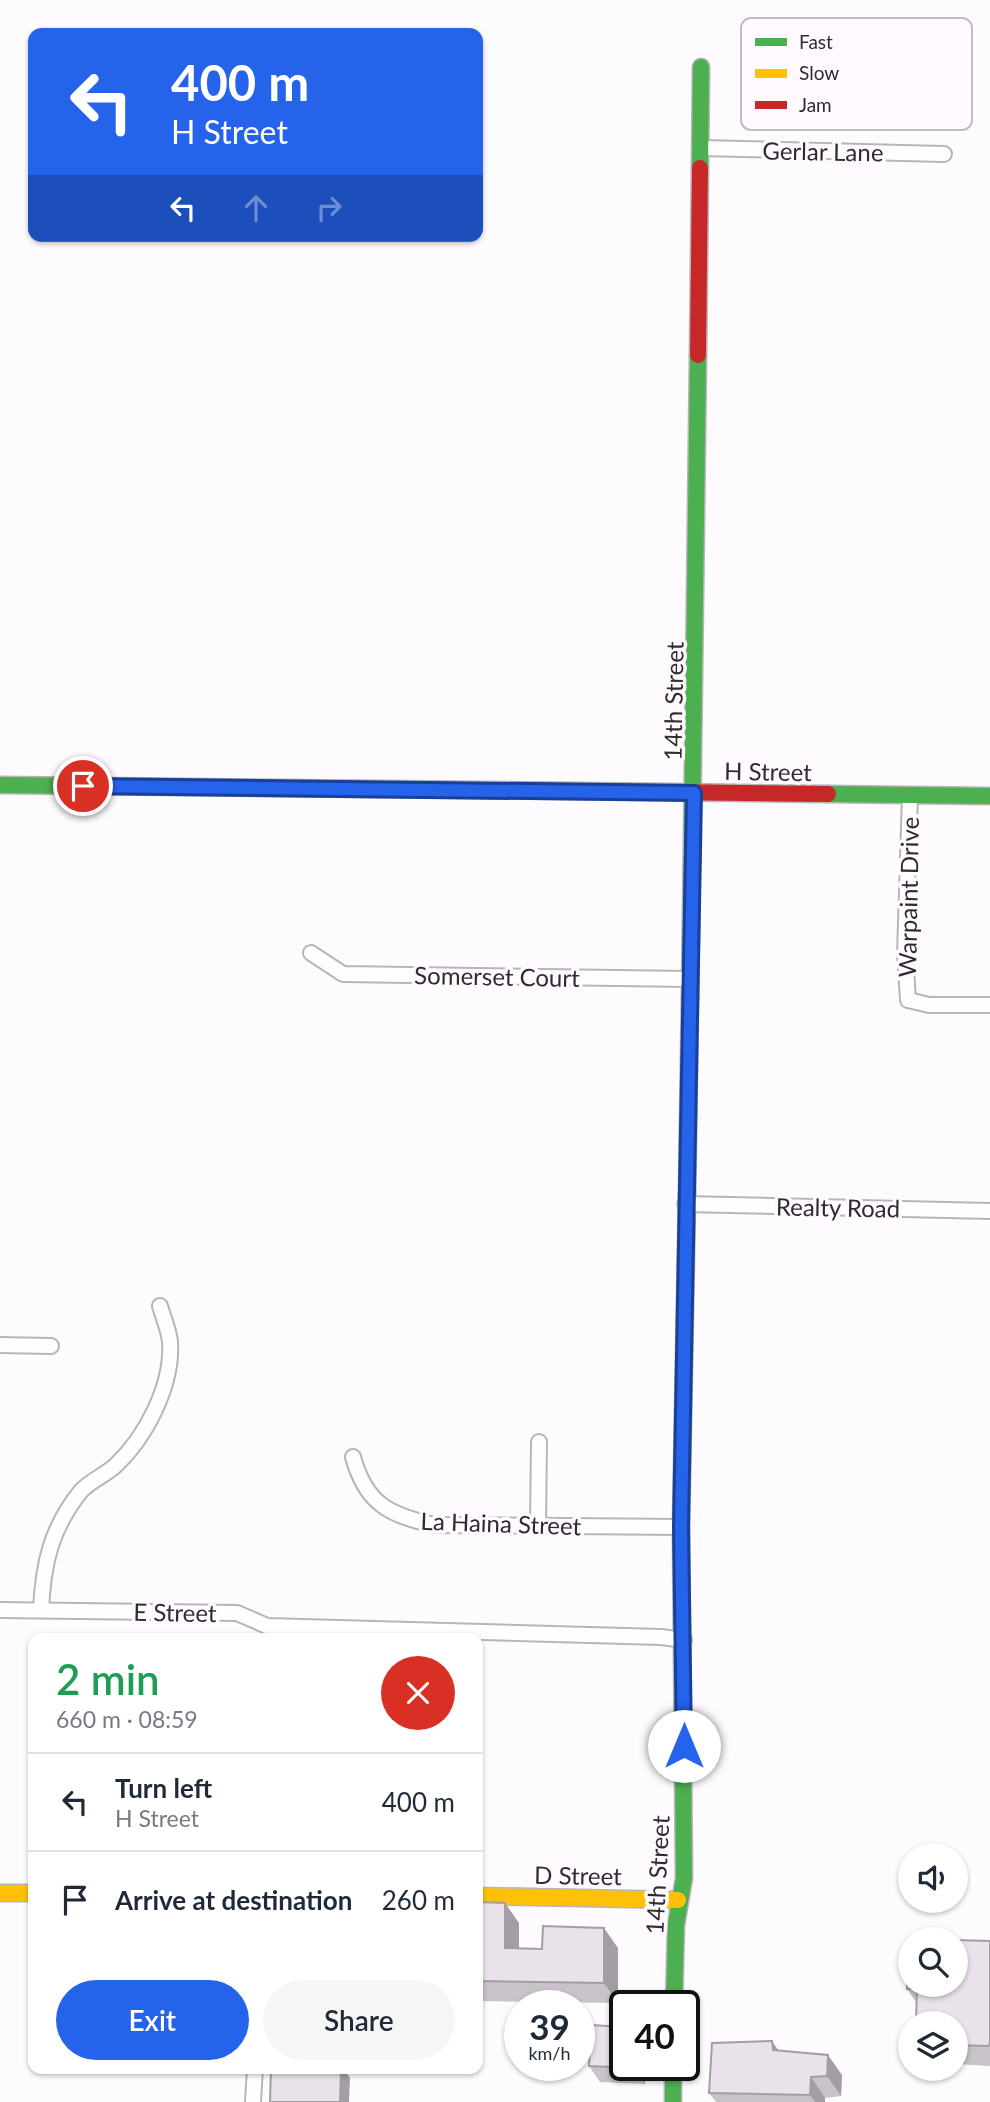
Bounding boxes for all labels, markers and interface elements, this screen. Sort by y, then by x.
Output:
legend [741,18,972,130]
text: Fast [799,30,833,53]
text: 400 m [171,53,309,111]
icon: left [56,56,147,147]
text: Slow [799,61,839,84]
text: Jam [799,93,832,116]
text: H Street [171,112,288,151]
street label: Gerlar Lane [762,135,884,167]
icon: left [164,189,202,227]
icon: ahead [237,189,275,227]
icon: right [310,189,348,227]
street label: 14th Street [657,641,689,761]
pin [53,756,113,816]
street label: H Street [724,756,812,786]
icon: arrive [64,767,102,805]
street label: Warpaint Drive [892,817,924,977]
street label: Somerset Court [414,960,580,992]
street label: Realty Road [776,1191,900,1223]
street label: La Haina Street [420,1506,582,1540]
street label: E Street [133,1597,217,1627]
text: 2 min [56,1654,160,1704]
button: close [381,1656,455,1730]
text: 660 m · 08:59 [56,1705,198,1733]
position arrow [647,1709,721,1783]
text: Turn left [115,1772,212,1804]
icon: left [56,1783,94,1821]
text: 400 m [382,1786,455,1818]
text: H Street [115,1804,199,1832]
street label: 14th Street [639,1814,675,1935]
map controls [898,1843,968,2081]
button: sound [898,1843,968,1913]
street label: D Street [534,1860,622,1890]
icon: arrive [56,1881,94,1919]
text: Arrive at destination [115,1884,352,1916]
text: 260 m [382,1884,455,1916]
button: search [898,1927,968,1997]
button: Exit [56,1980,249,2060]
button: Share [263,1980,455,2060]
speed limit sign: 40 [609,1990,700,2081]
text: 39 [529,2005,570,2047]
button: layers [898,2011,968,2081]
text: km/h [528,2042,571,2064]

